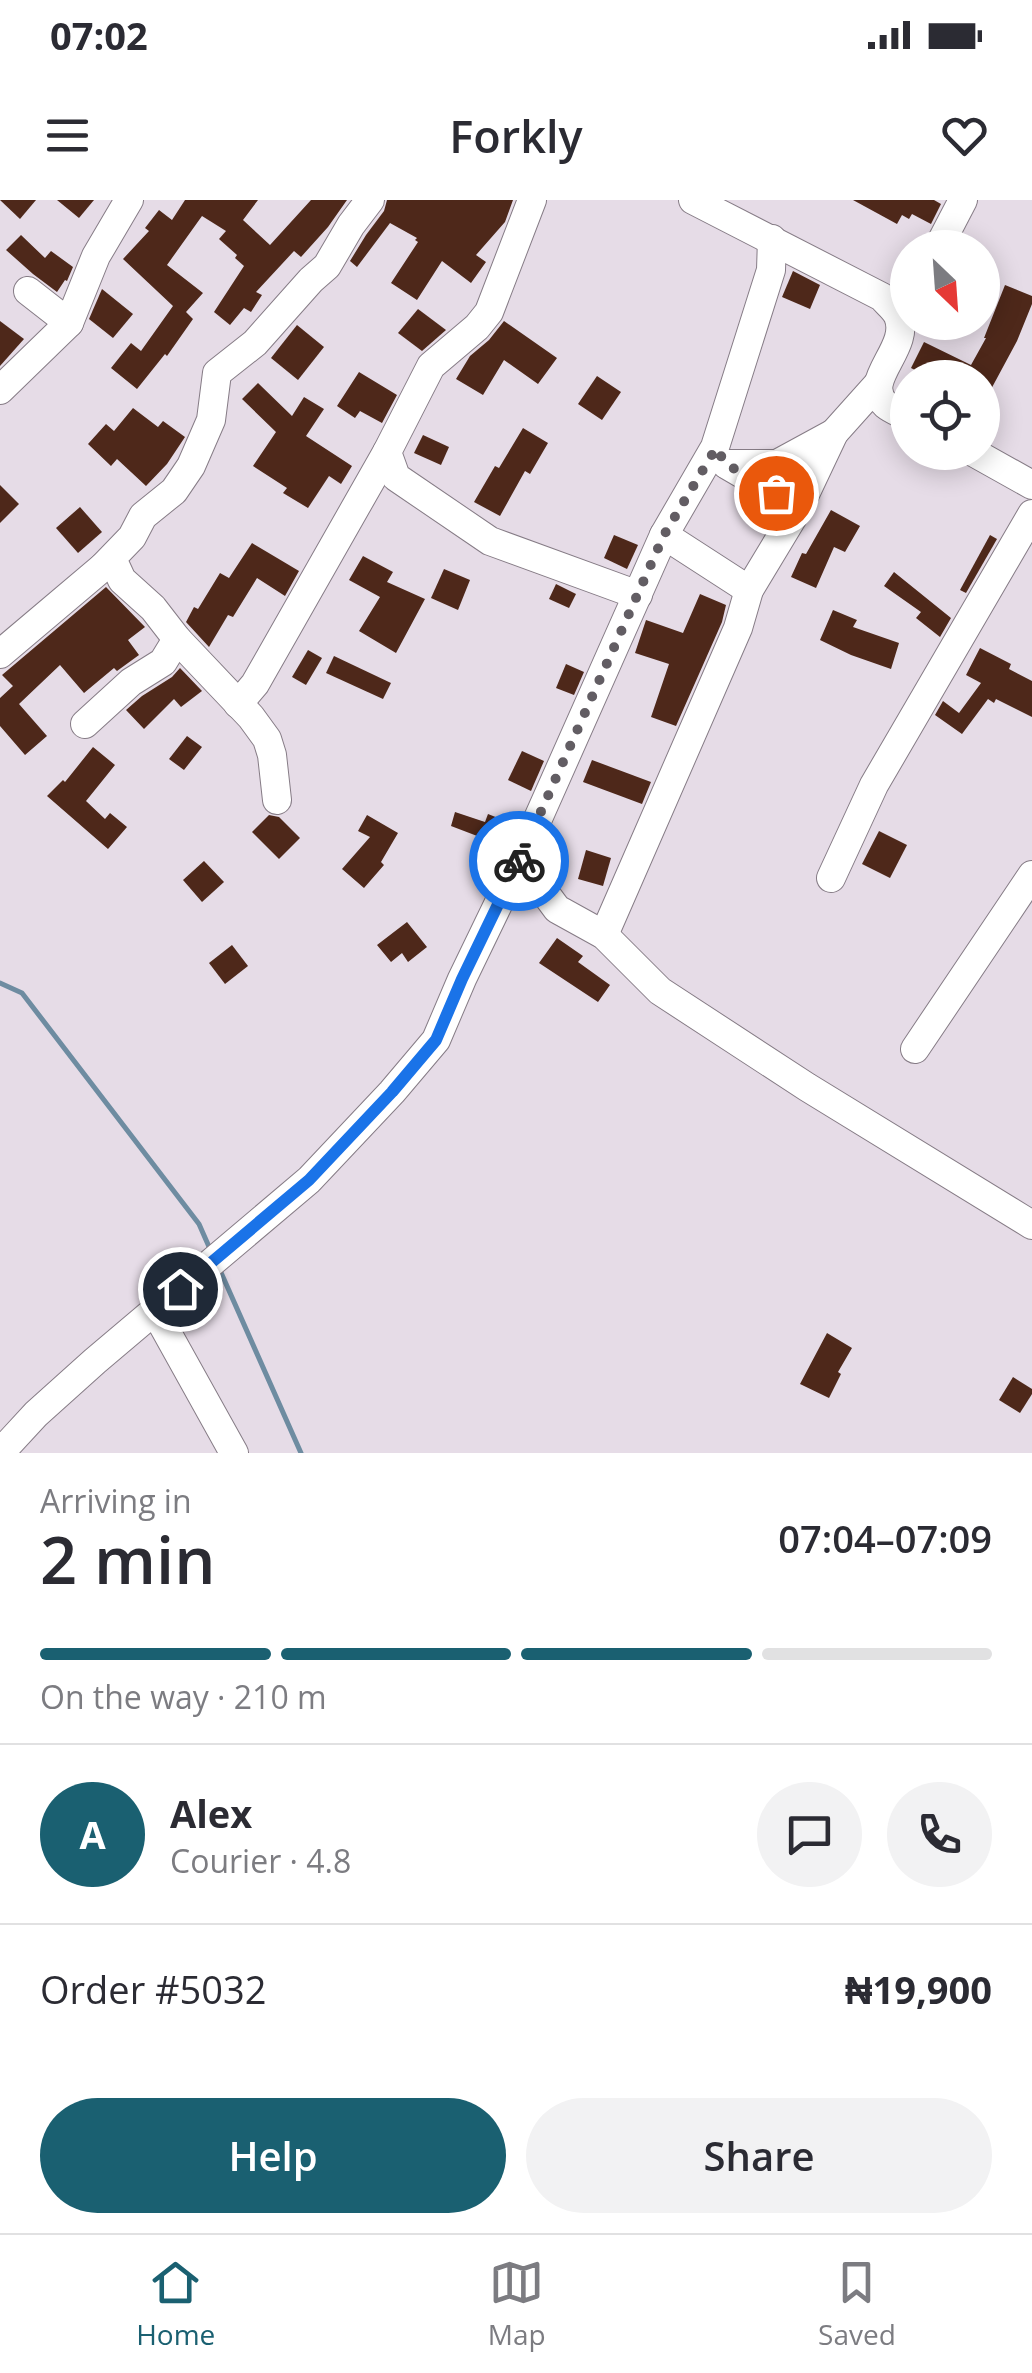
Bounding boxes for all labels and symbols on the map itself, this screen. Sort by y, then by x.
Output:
north arrow [890,230,1000,340]
pin [734,451,819,536]
courier [469,811,569,911]
pin [138,1247,223,1332]

